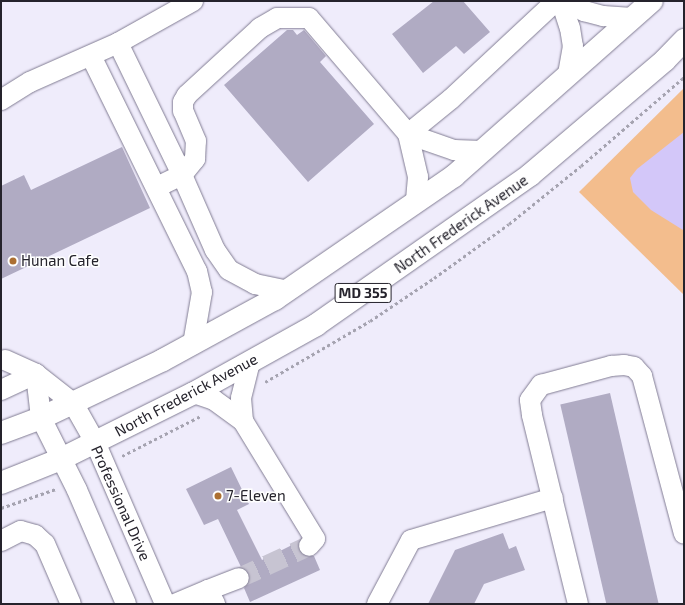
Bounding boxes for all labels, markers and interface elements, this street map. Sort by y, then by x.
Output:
street label: North Frederick Avenue [390,171,532,277]
place label: Hunan Cafe [21,252,99,270]
marker: Hunan Cafe [8,256,18,266]
road number: MD 355 [334,281,392,305]
street label: North Frederick Avenue [111,350,261,440]
street label: Professional Drive [87,442,155,564]
place label: 7-Eleven [226,487,286,505]
marker: 7-Eleven [213,491,223,501]

